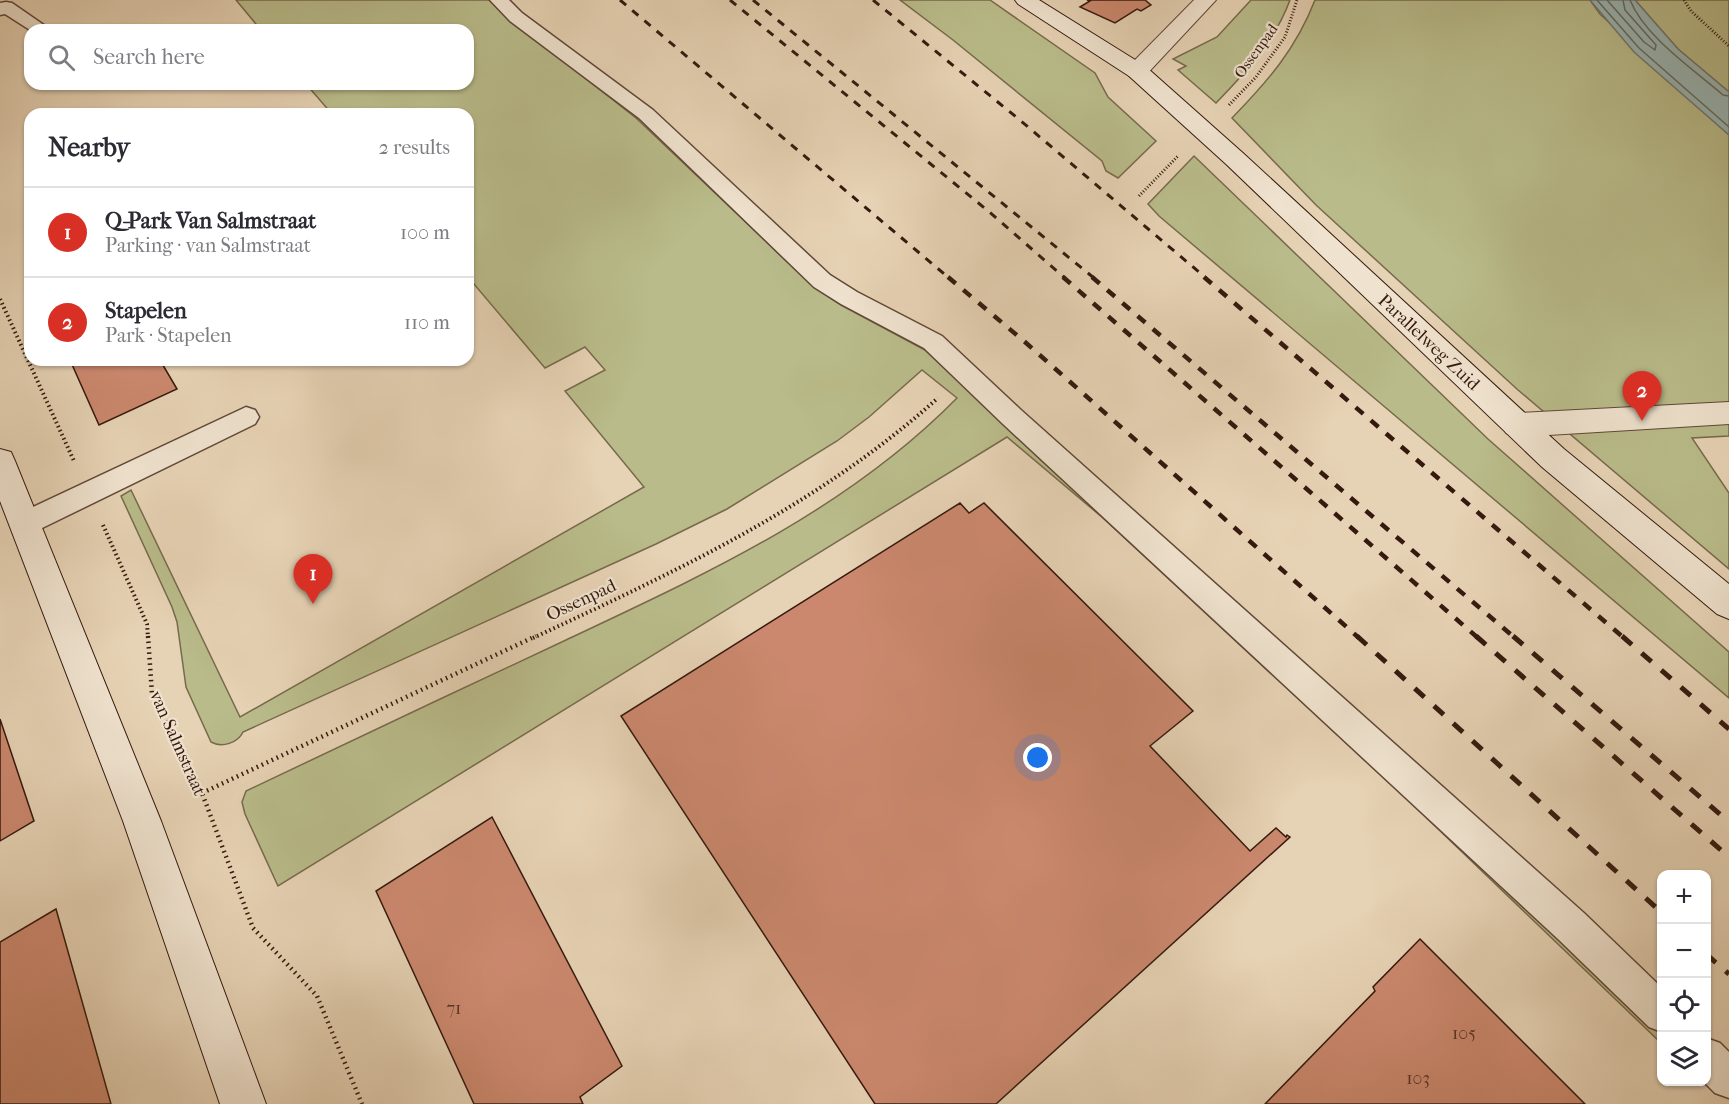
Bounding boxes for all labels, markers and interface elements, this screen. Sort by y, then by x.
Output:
street label: Ossenpad [1230,20,1282,82]
search box [24,24,474,90]
icon: search [45,41,78,74]
text: Search here [93,44,205,70]
text: Nearby [48,132,130,163]
text: 2 results [379,136,450,159]
text: Q-Park Van Salmstraat [105,208,316,234]
text: 1 [64,221,71,244]
text: 100 m [400,221,450,244]
text: Parking · van Salmstraat [105,234,311,257]
street label: Parallelweg Zuid [1374,290,1484,395]
text: Stapelen [105,298,187,324]
text: 2 [62,311,73,334]
text: 110 m [404,311,450,334]
text: Park · Stapelen [105,324,232,347]
pin: 2 [1622,372,1662,421]
pin: 1 [294,554,332,604]
street label: Ossenpad [543,575,620,626]
street label: van Salmstraat [145,687,210,800]
your location [1023,743,1052,772]
map controls [1657,870,1711,1086]
button: + [1657,870,1711,924]
button: − [1657,924,1711,978]
button: locate [1657,978,1711,1032]
house number: 71 [446,998,462,1019]
house number: 105 [1452,1023,1476,1044]
button: layers [1657,1032,1711,1086]
house number: 103 [1406,1068,1430,1089]

